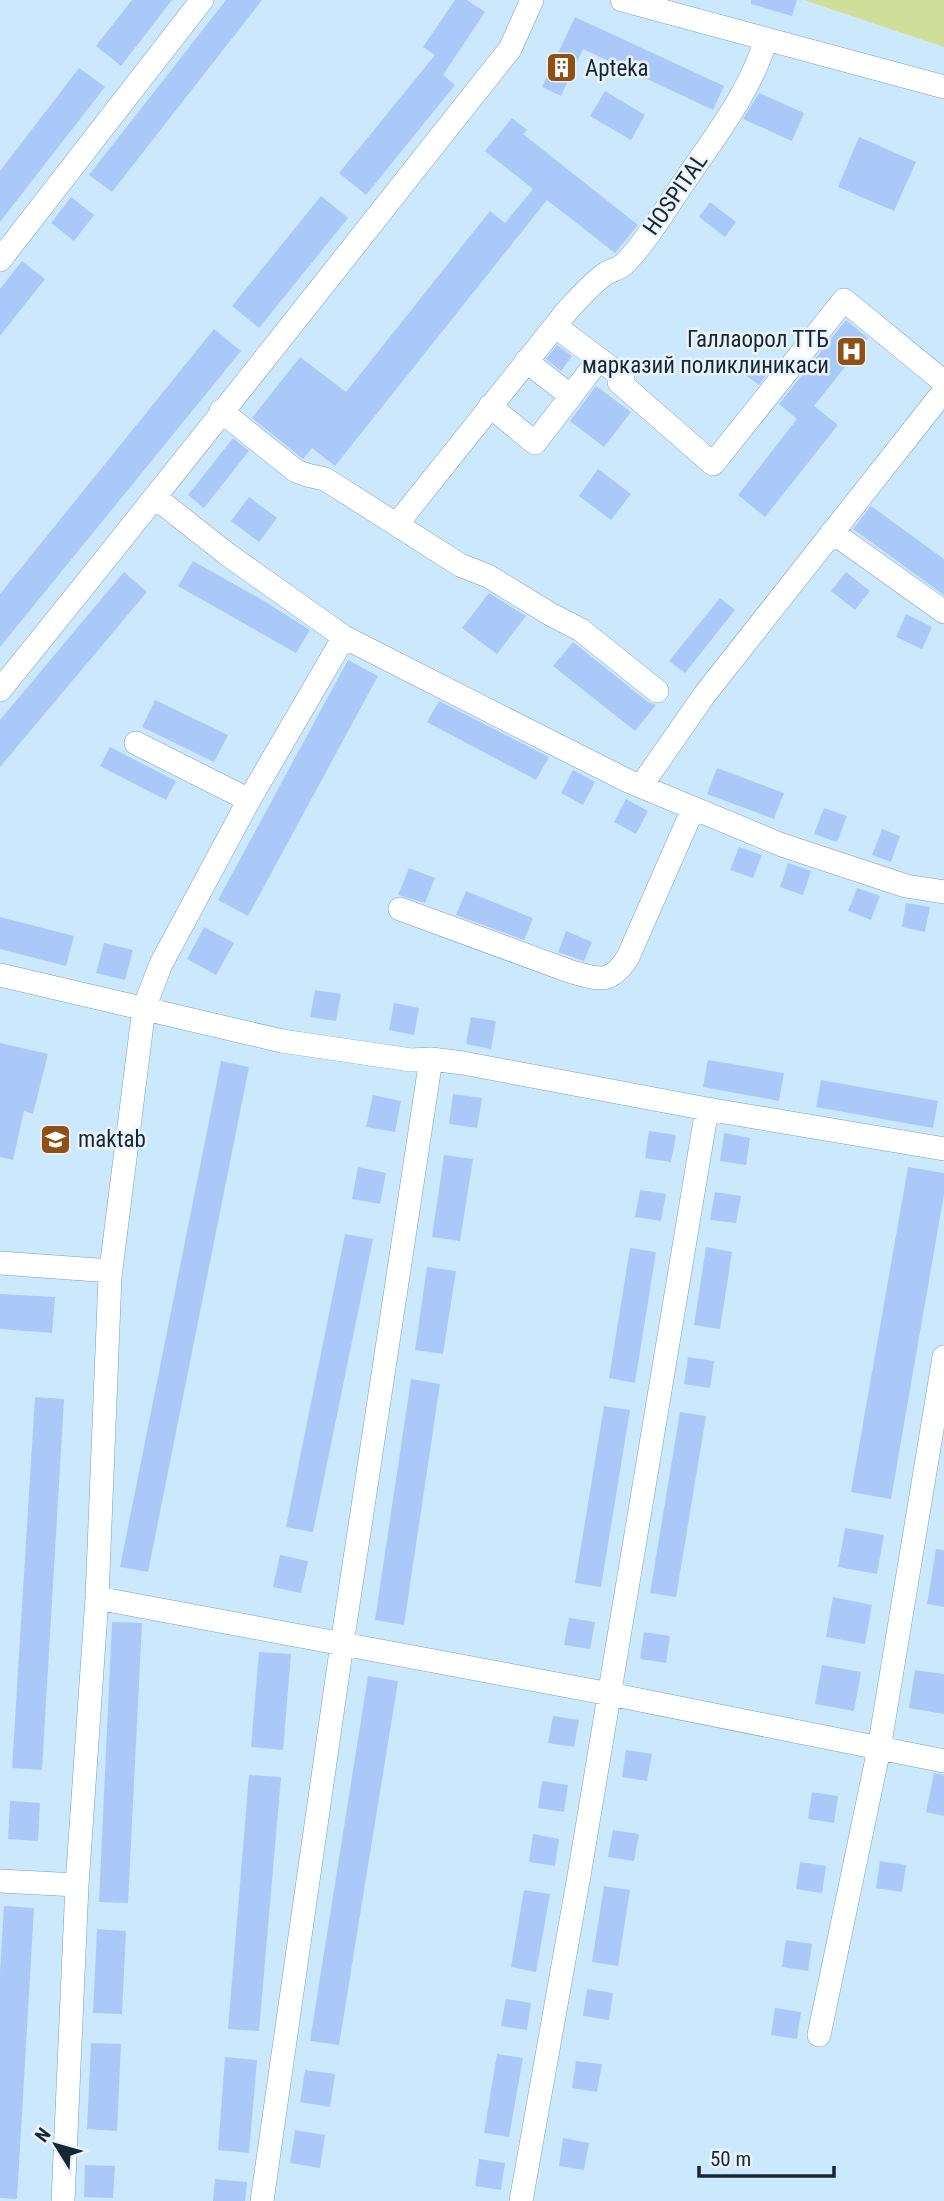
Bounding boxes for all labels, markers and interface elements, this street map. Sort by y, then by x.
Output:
building icon: Apteka [545,51,579,85]
place label: Apteka [585,55,649,82]
street label: HOSPITAL [638,148,713,240]
place label: Галлаорол ТТБ марказий поликлиникаси [582,326,829,379]
hospital icon: Галлаорол ТТБ марказий поликлиникаси [835,335,869,369]
school or university icon: maktab [38,1122,72,1156]
place label: maktab [78,1126,146,1153]
north arrow [21,2110,91,2180]
text: N [30,2124,56,2147]
scale bar [699,2134,834,2178]
text: 50 m [710,2147,751,2171]

